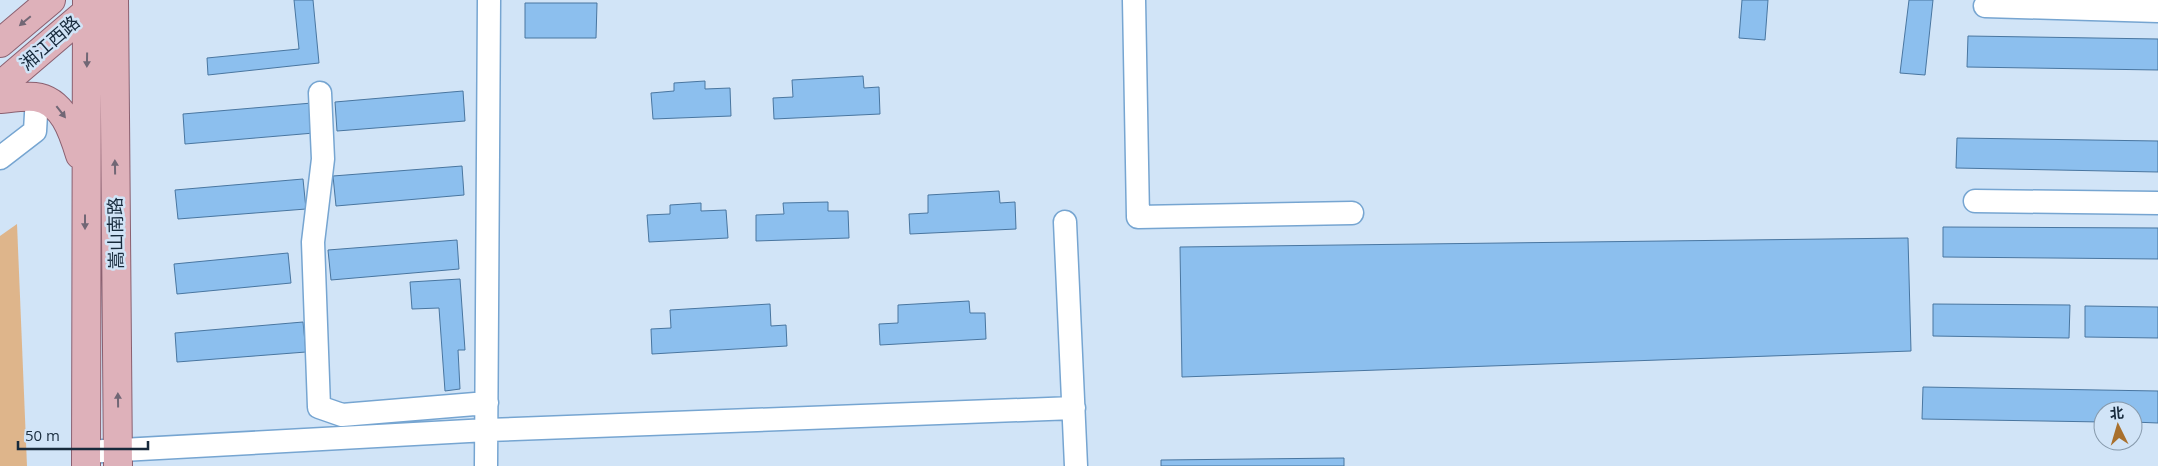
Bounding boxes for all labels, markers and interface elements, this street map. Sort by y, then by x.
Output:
street label: 湘江西路 [14,10,84,75]
one-way arrow [19,16,32,27]
one-way arrow [83,52,91,68]
one-way arrow [55,105,66,118]
one-way arrow [111,159,119,175]
street label: 嵩山南路 [102,197,128,269]
one-way arrow [81,214,89,230]
one-way arrow [114,392,122,408]
north arrow [2093,401,2143,451]
text: 北 [2109,402,2125,423]
scale bar [18,418,148,450]
text: 50 m [25,425,60,445]

